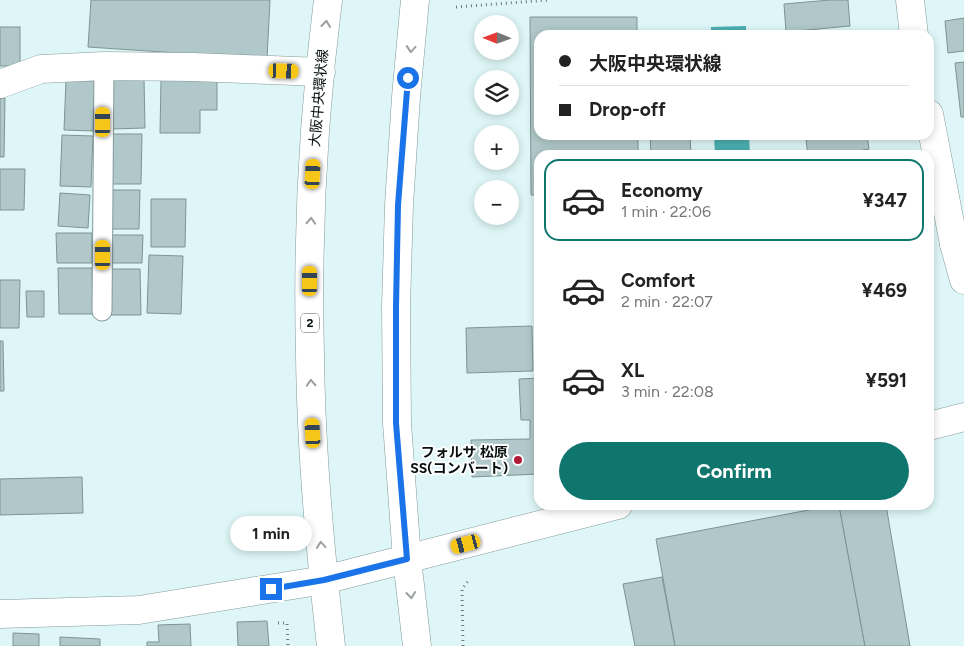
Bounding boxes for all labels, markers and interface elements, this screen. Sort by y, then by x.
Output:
north arrow [474,15,519,60]
map controls [474,15,519,225]
one-way arrow [320,20,331,28]
one-way arrow [405,45,416,53]
street label: 大阪中央環状線 [306,48,332,148]
text: 大阪中央環状線 [589,52,722,75]
car [268,63,299,79]
route start [397,67,419,89]
button: layers [474,70,519,115]
text: Drop-off [589,98,666,121]
car [95,107,110,137]
button: + [474,125,519,170]
car [304,159,321,189]
icon: car [561,178,606,223]
text: Economy [621,179,703,202]
button: − [474,180,519,225]
text: ¥347 [863,189,907,212]
text: 1 min · 22:06 [621,202,711,221]
one-way arrow [306,216,316,224]
car [95,240,110,270]
car [302,266,317,296]
icon: car [561,268,606,313]
text: Comfort [621,269,696,292]
text: ¥469 [862,279,907,302]
text: 2 min · 22:07 [621,292,713,311]
road number: 2 [301,314,319,332]
icon: car [561,358,606,403]
text: XL [621,359,644,382]
text: ¥591 [866,369,907,392]
one-way arrow [305,379,316,387]
text: 3 min · 22:08 [621,382,714,401]
car [304,418,321,448]
button: Confirm [559,442,909,500]
place label: フォルサ 松原 SS(コンバート) [410,444,508,477]
marker: フォルサ 松原 SS(コンバート) [512,454,524,466]
callout: 1 min [230,516,312,552]
text: 1 min [252,524,290,543]
car [449,533,482,555]
one-way arrow [316,541,327,549]
route end [260,578,282,600]
one-way arrow [405,591,416,599]

